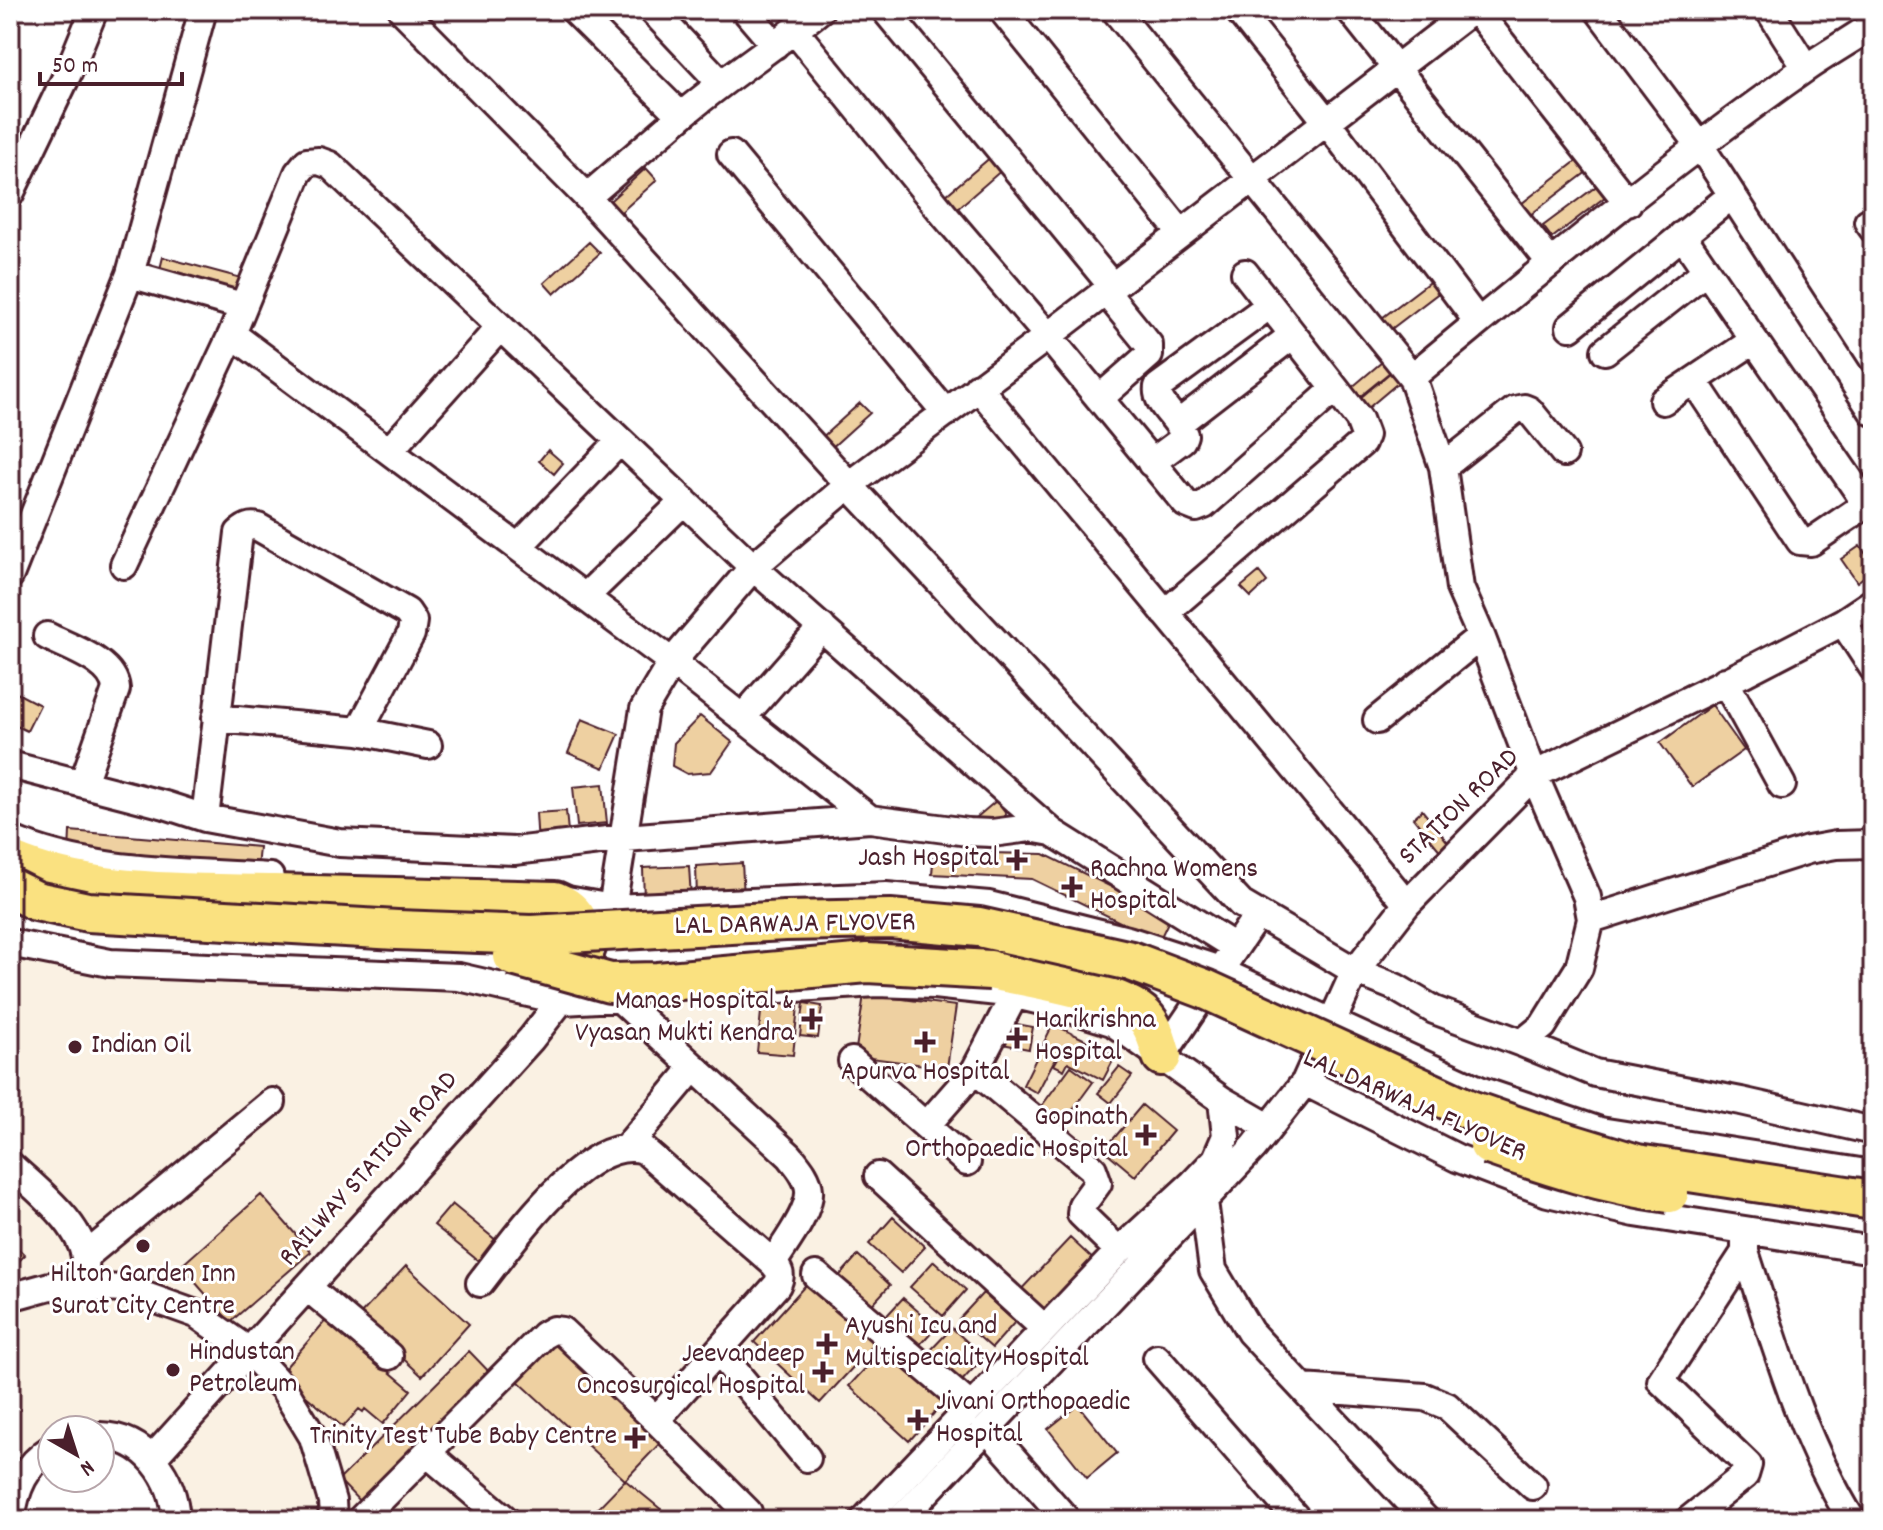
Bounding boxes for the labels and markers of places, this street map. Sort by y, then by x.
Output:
place label: Jash Hospital [858,840,999,880]
marker: Jash Hospital [1006,849,1028,871]
place label: Rachna Womens Hospital [1090,851,1258,923]
marker: Rachna Womens Hospital [1061,876,1083,898]
place label: Manas Hospital & Vyasan Mukti Kendra [575,983,795,1055]
place label: Harikrishna Hospital [1035,1002,1157,1074]
marker: Manas Hospital & Vyasan Mukti Kendra [801,1008,823,1030]
place label: Indian Oil [91,1027,192,1067]
marker: Harikrishna Hospital [1006,1027,1028,1049]
marker: Apurva Hospital [914,1031,936,1053]
marker: Indian Oil [66,1038,84,1056]
place label: Apurva Hospital [841,1054,1010,1094]
place label: Gopinath Orthopaedic Hospital [905,1099,1128,1171]
marker: Gopinath Orthopaedic Hospital [1135,1124,1157,1146]
marker: Hilton Garden Inn Surat City Centre [134,1237,152,1255]
place label: Hilton Garden Inn Surat City Centre [50,1256,236,1328]
place label: Ayushi Icu and Multispeciality Hospital [845,1308,1089,1380]
marker: Ayushi Icu and Multispeciality Hospital [816,1333,838,1355]
place label: Hindustan Petroleum [189,1334,298,1406]
place label: Jeevandeep Oncosurgical Hospital [576,1336,805,1408]
marker: Hindustan Petroleum [164,1361,182,1379]
marker: Jeevandeep Oncosurgical Hospital [812,1361,834,1383]
place label: Jivani Orthopaedic Hospital [936,1384,1131,1456]
marker: Jivani Orthopaedic Hospital [907,1409,929,1431]
place label: Trinity Test Tube Baby Centre [310,1418,617,1458]
marker: Trinity Test Tube Baby Centre [624,1427,646,1449]

